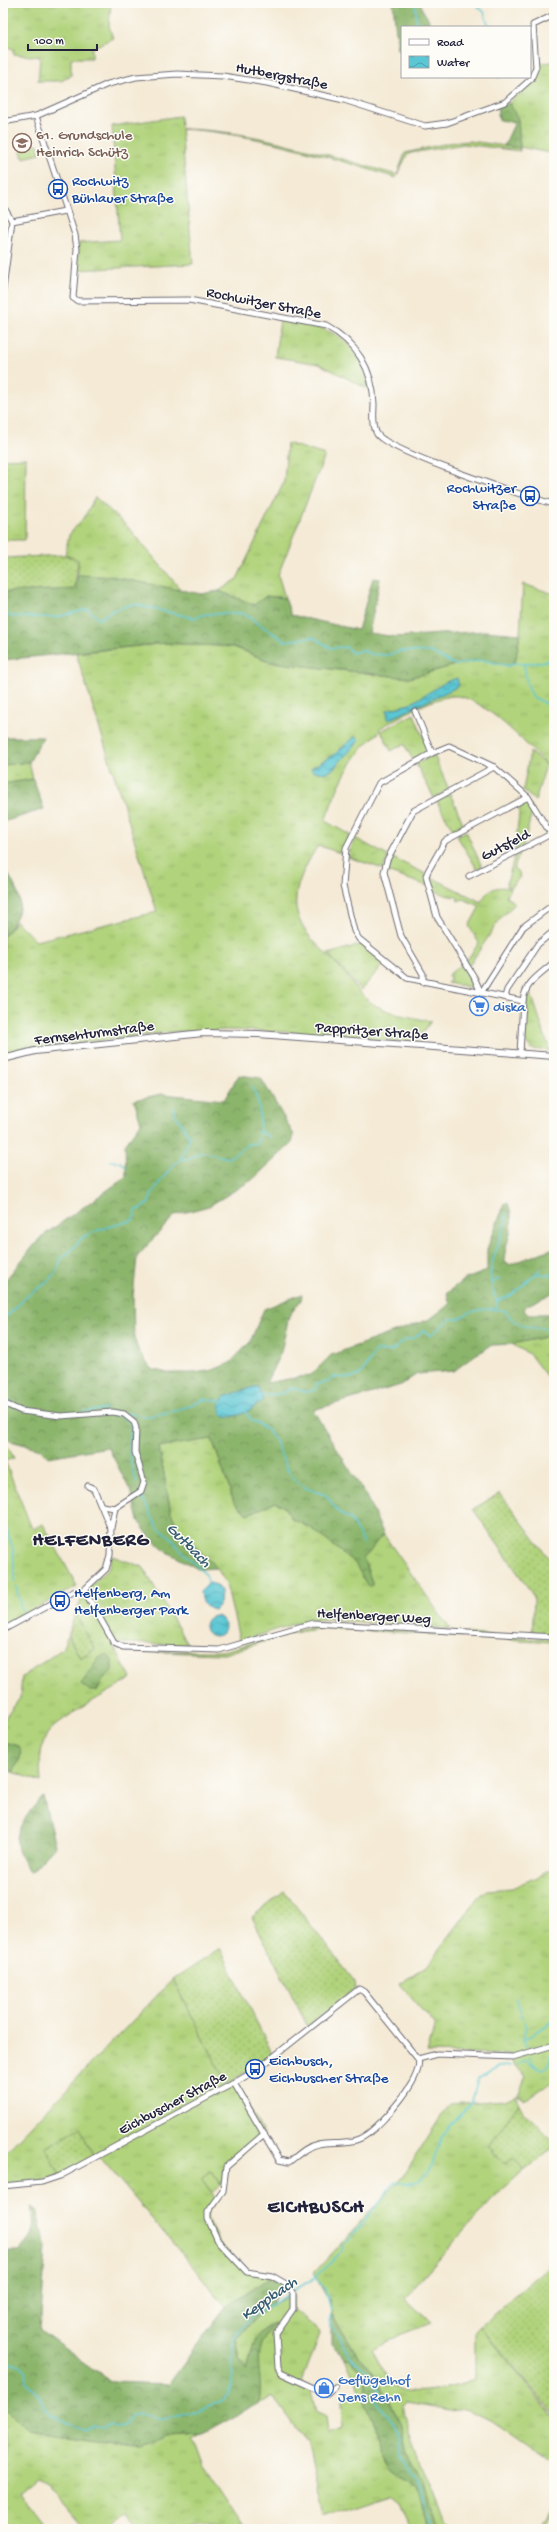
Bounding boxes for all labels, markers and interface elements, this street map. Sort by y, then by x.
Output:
scale bar [28,26,97,52]
legend [401,26,531,78]
text: 100 m [33,35,64,49]
text: Road [437,37,464,51]
text: Water [437,57,471,71]
street label: Hutbergstraße [234,59,329,95]
place label: 61. Grundschule Heinrich Schütz [36,127,133,162]
school or university icon: 61. Grundschule Heinrich Schütz [11,132,33,154]
place label: Rochwitz Bühlauer Straße [71,173,174,208]
bus stop icon: Rochwitz Bühlauer Straße [47,178,69,200]
street label: Rochwitzer Straße [205,284,323,324]
place label: Rochwitzer Straße [447,480,518,515]
bus stop icon: Rochwitzer Straße [519,485,541,507]
street label: Gutsfeld [478,825,534,866]
supermarket icon: diska [468,995,490,1017]
place label: diska [493,999,526,1017]
street label: Fernsehturmstraße [32,1018,155,1050]
street label: Pappritzer Straße [314,1019,429,1045]
water label: Gutbach [161,1520,214,1573]
district label: HELFENBERG [32,1530,150,1553]
place label: Helfenberg, Am Helfenberger Park [74,1585,189,1620]
bus stop icon: Helfenberg, Am Helfenberger Park [49,1590,71,1612]
street label: Helfenberger Weg [316,1605,431,1629]
place label: Eichbusch, Eichbuscher Straße [269,2053,389,2088]
bus stop icon: Eichbusch, Eichbuscher Straße [244,2058,266,2080]
street label: Eichbuscher Straße [116,2068,230,2140]
district label: EICHBUSCH [267,2197,365,2220]
water label: Keppbach [238,2273,302,2326]
place label: Geflügelhof Jens Rehn [338,2372,412,2407]
shop icon: Geflügelhof Jens Rehn [313,2377,335,2399]

